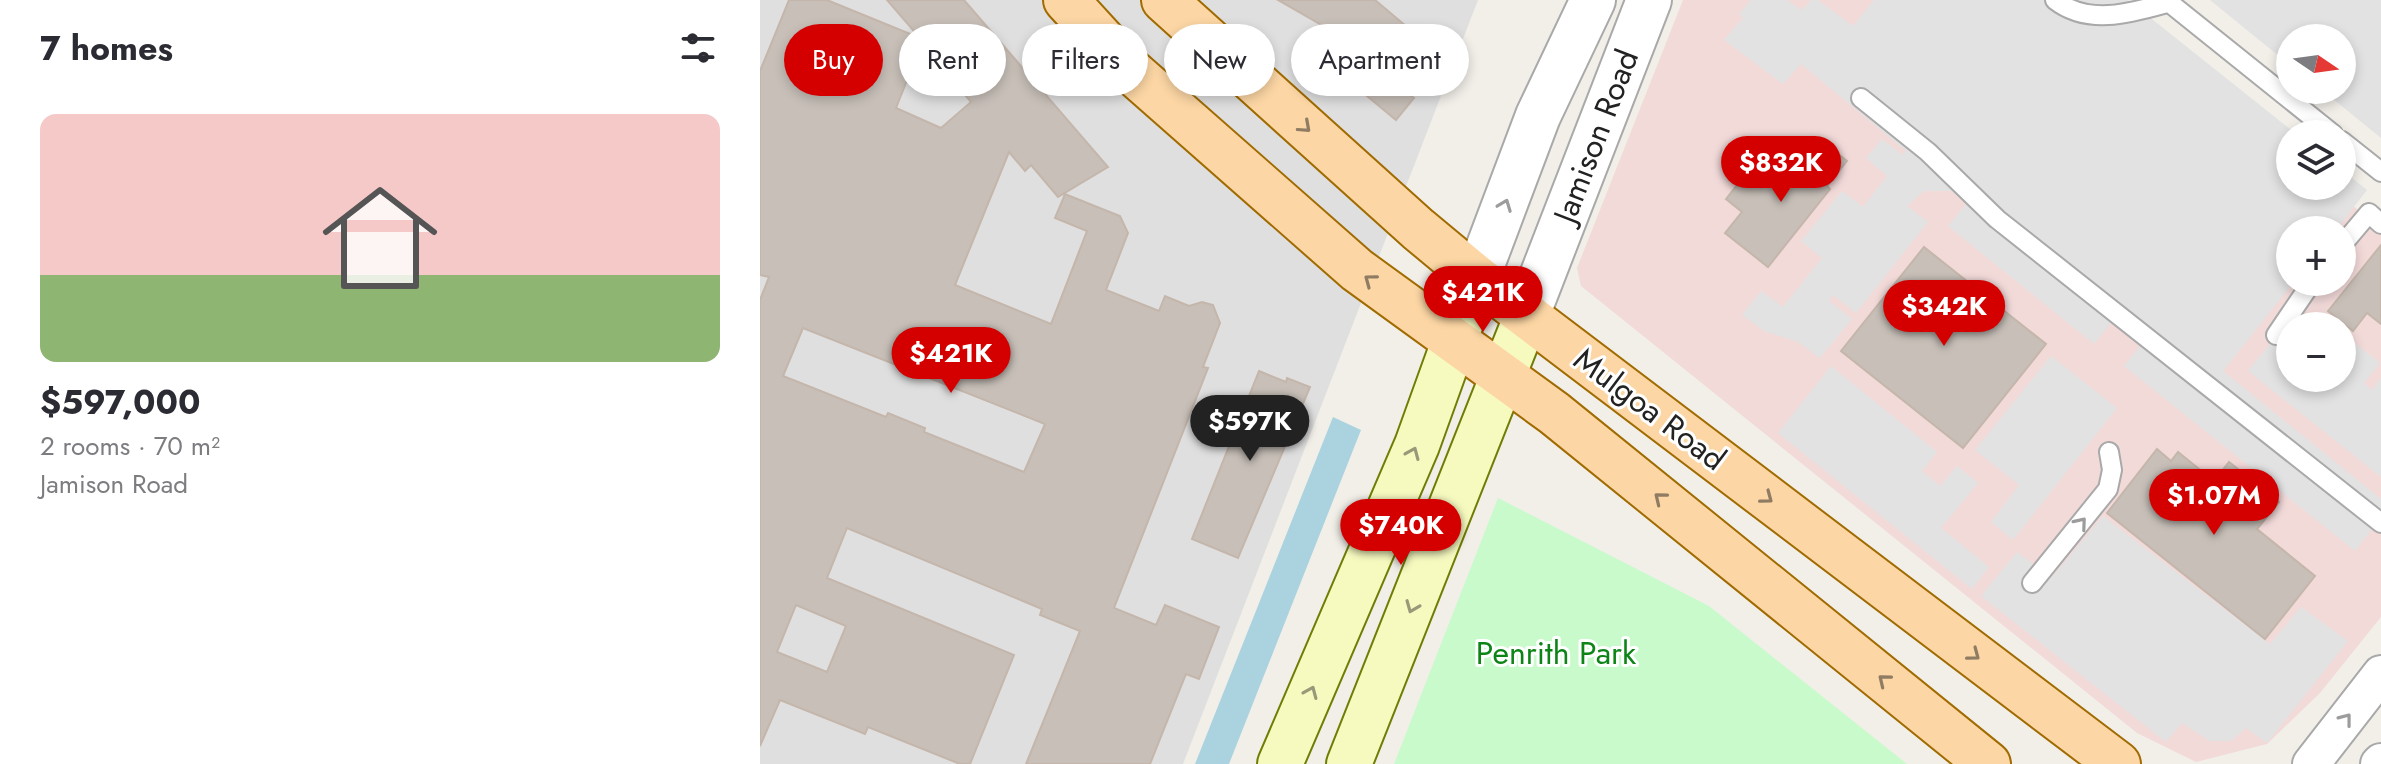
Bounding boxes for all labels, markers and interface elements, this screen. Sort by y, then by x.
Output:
text: 7 homes [40,24,173,73]
chip: Buy [784,24,883,96]
chip: Rent [899,24,1006,96]
chip: Filters [1022,24,1148,96]
chip: New [1164,24,1275,96]
chip: Apartment [1291,24,1469,96]
north arrow [2276,24,2356,104]
map controls [2276,24,2356,392]
icon: filters [676,26,720,70]
street label: Jamison Road [1540,43,1650,233]
one-way arrow [1295,117,1310,132]
button: layers [2276,120,2356,200]
pin: $832K [1725,136,1837,204]
text: $832K [1739,143,1823,181]
icon: home [308,166,452,310]
one-way arrow [1495,199,1512,213]
button: + [2276,216,2356,296]
pin: $421K [1427,266,1539,334]
text: $421K [1442,273,1524,311]
one-way arrow [1364,276,1379,290]
pin: $342K [1888,280,2000,348]
text: $342K [1901,287,1987,325]
button: − [2276,312,2356,392]
pin: $421K [895,327,1007,395]
text: $421K [910,334,992,372]
street label: Mulgoa Road [1564,337,1736,481]
text: $597,000 [40,378,200,427]
pin: $597K [1194,395,1306,463]
text: $597K [1208,402,1292,440]
text: 2 rooms · 70 m² [40,427,220,465]
one-way arrow [1403,447,1419,461]
text: Jamison Road [40,465,188,503]
pin: $1.07M [2149,469,2279,537]
text: $1.07M [2167,476,2261,514]
one-way arrow [1758,488,1773,502]
one-way arrow [1654,494,1669,508]
pin: $740K [1345,499,1457,567]
text: $740K [1358,506,1444,544]
one-way arrow [2071,518,2086,532]
one-way arrow [1406,599,1422,613]
park label: Penrith Park [1476,630,1637,676]
one-way arrow [1965,645,1980,660]
one-way arrow [1878,675,1893,689]
one-way arrow [1301,686,1317,700]
one-way arrow [2337,713,2351,728]

